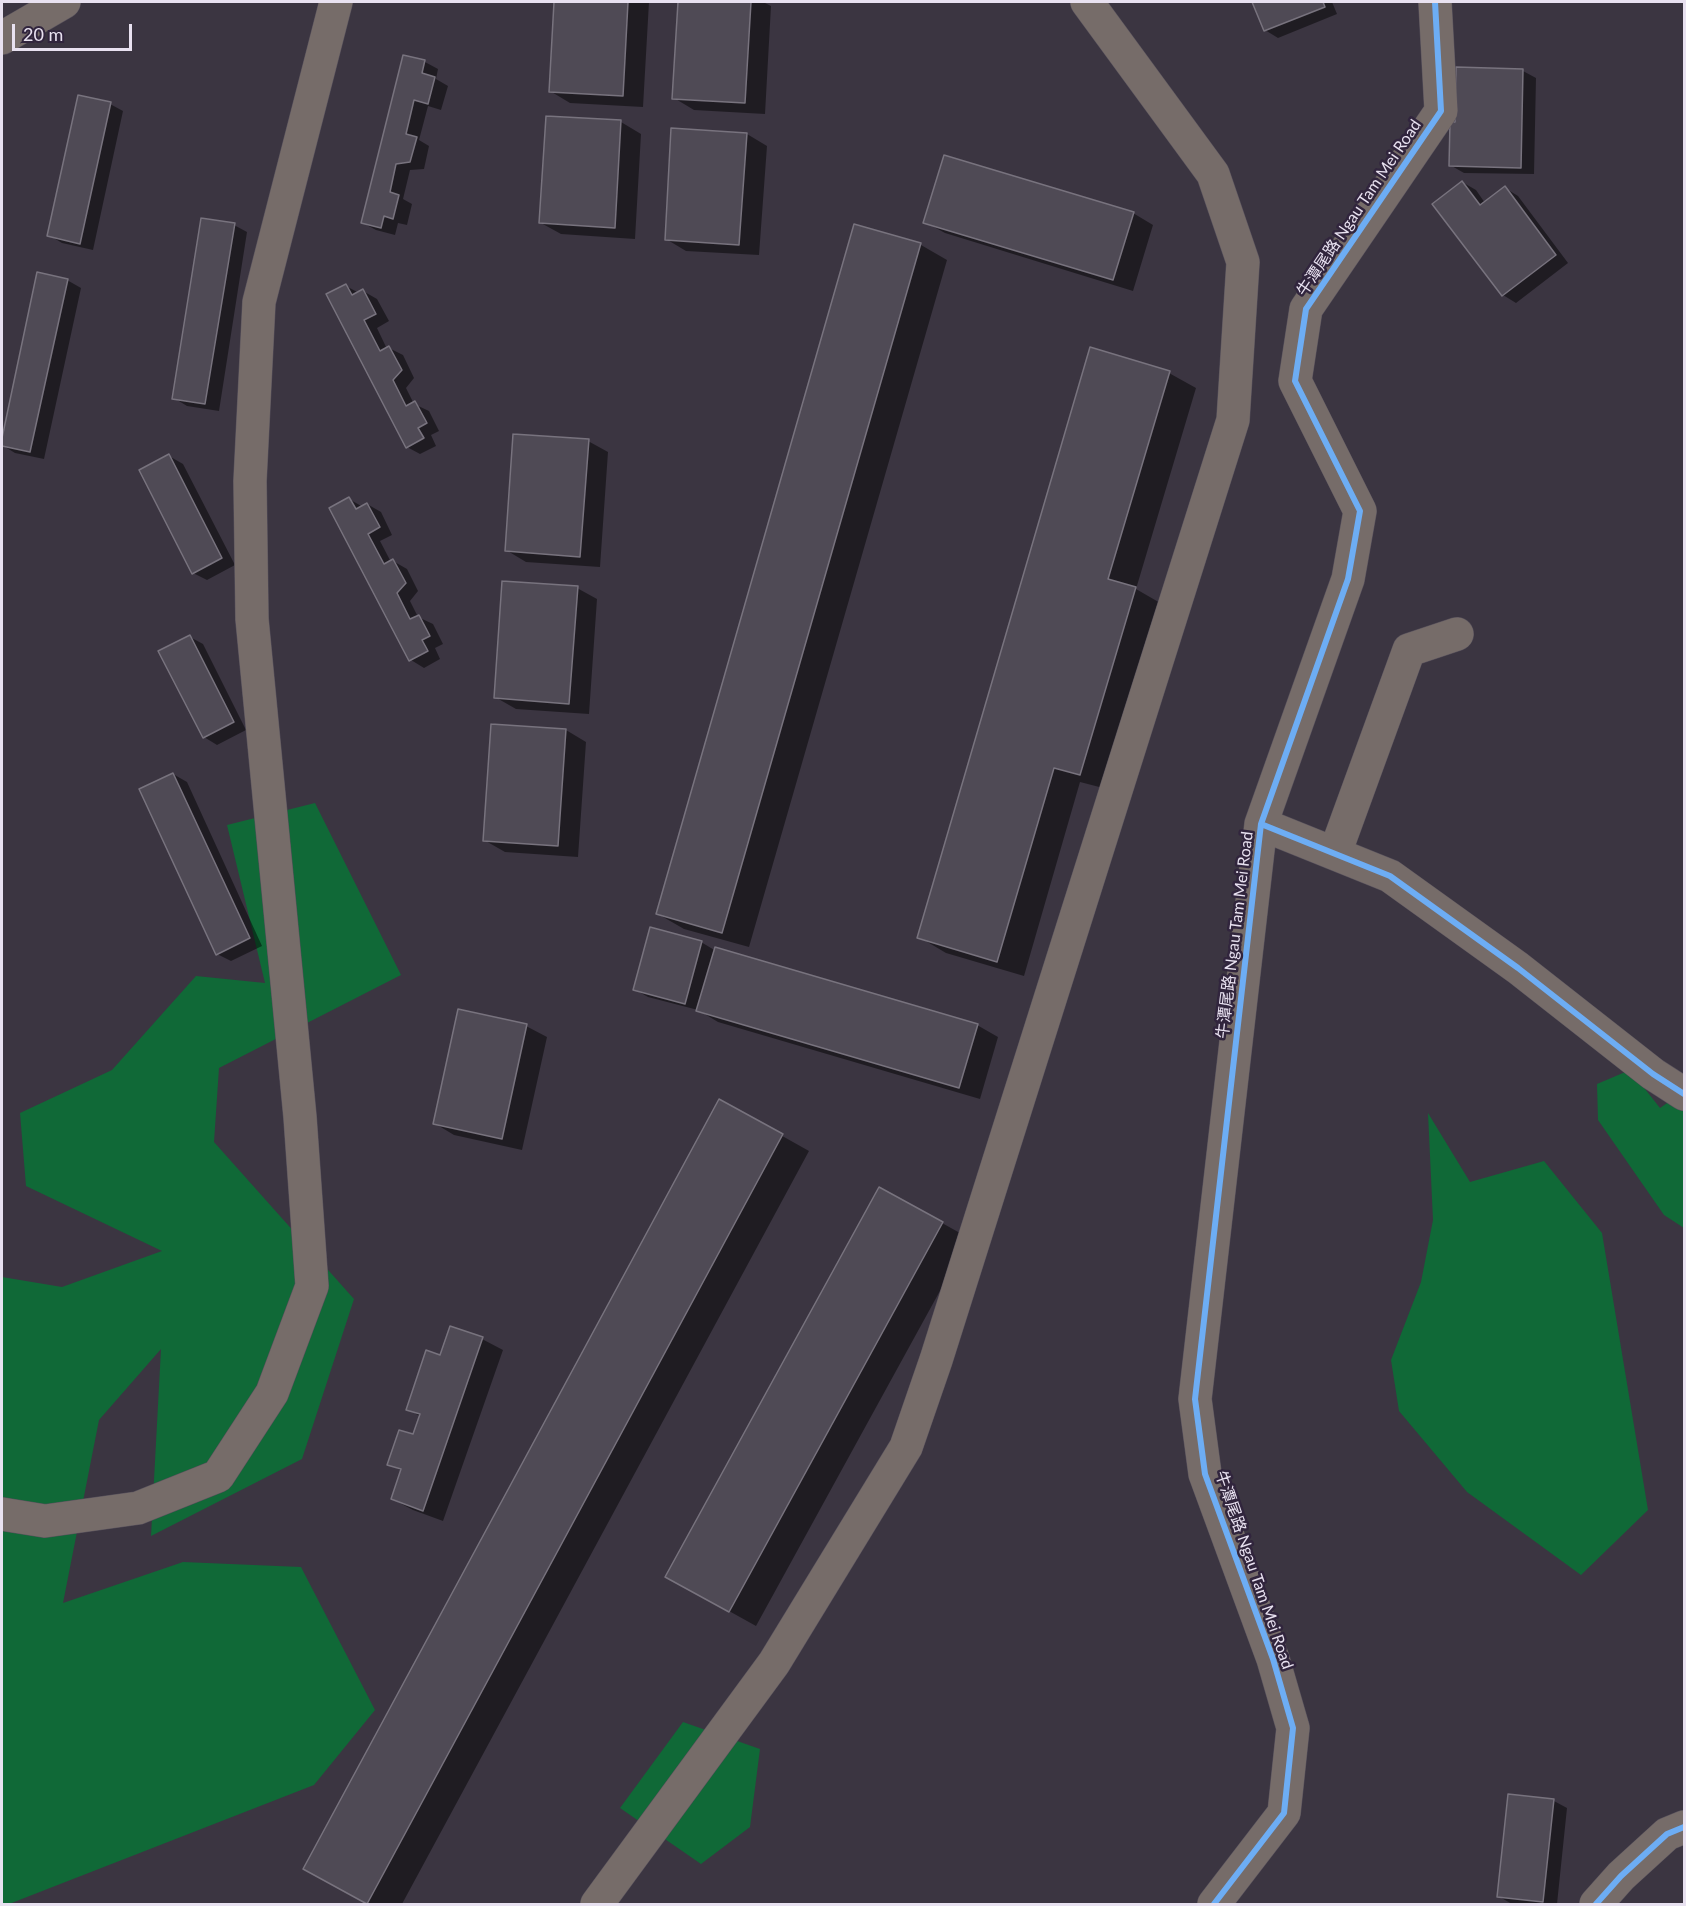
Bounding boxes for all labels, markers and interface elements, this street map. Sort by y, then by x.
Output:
scale bar [15,12,135,50]
text: 20 m [23,23,63,45]
street label: 牛潭尾路 Ngau Tam Mei Road [1293,116,1425,300]
street label: 牛潭尾路 Ngau Tam Mei Road [1213,830,1257,1040]
street label: 牛潭尾路 Ngau Tam Mei Road [1211,1468,1297,1672]

